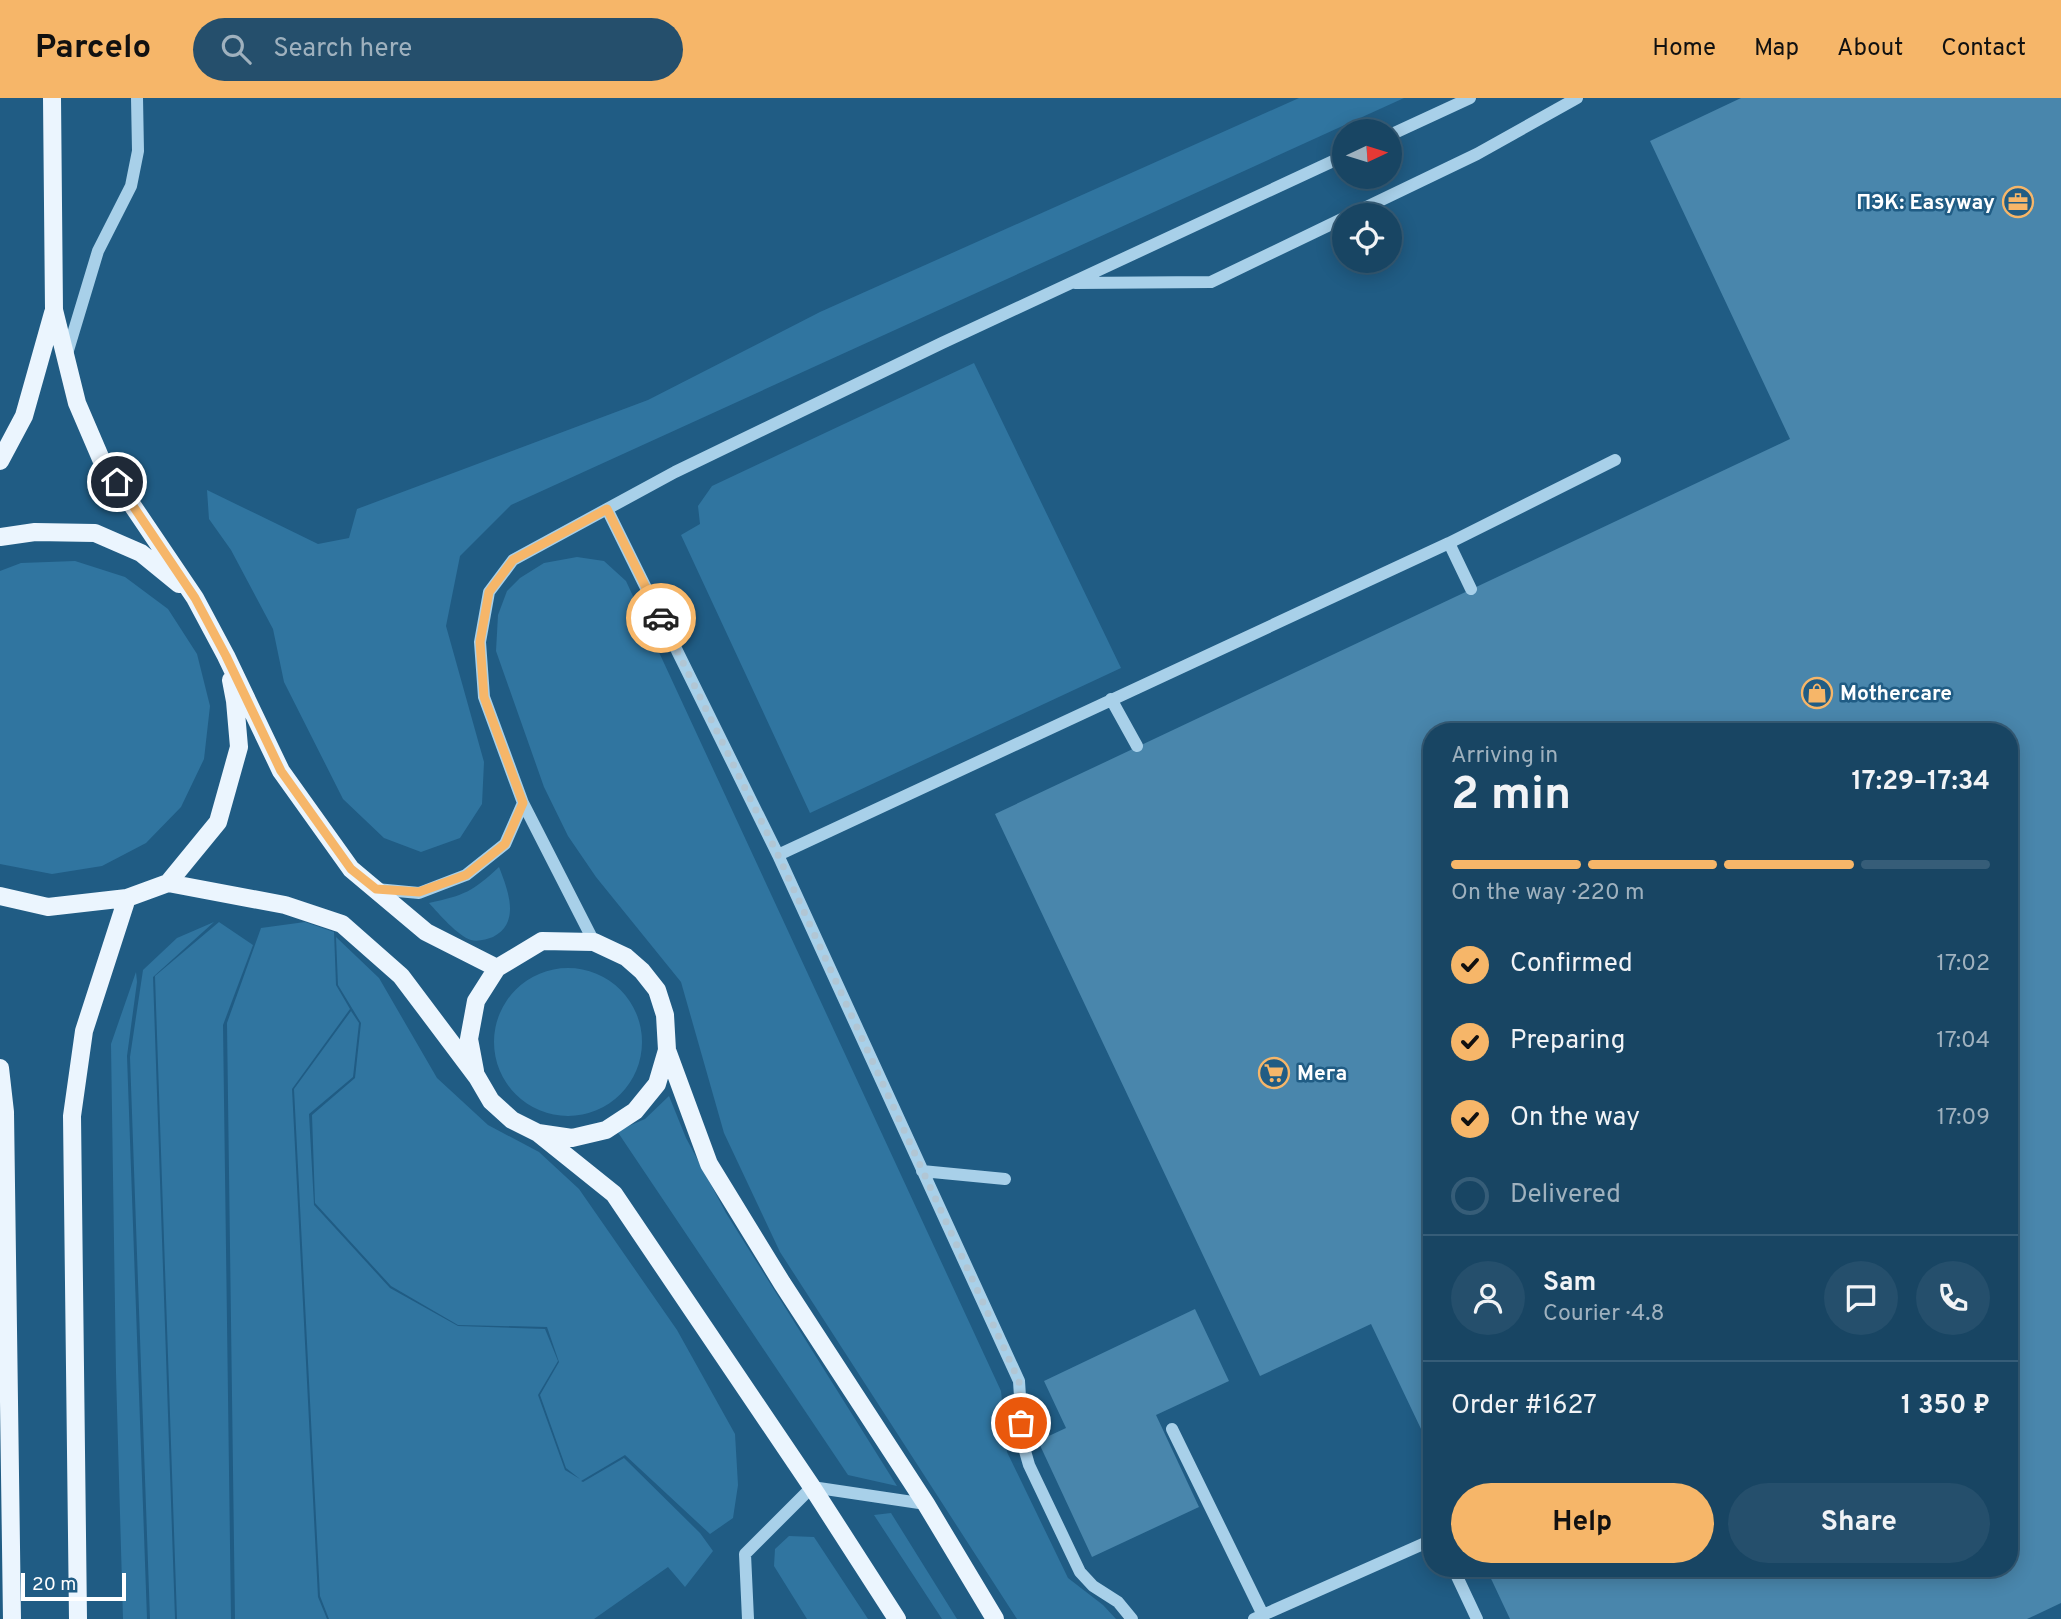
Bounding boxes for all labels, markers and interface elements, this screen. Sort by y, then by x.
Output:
search box [193,18,683,81]
text: Parcelo [35,28,151,70]
icon: search [217,30,255,68]
text: Search here [273,33,412,66]
text: Home [1652,34,1716,64]
text: Map [1754,34,1799,64]
text: About [1837,34,1903,64]
text: Contact [1941,34,2026,64]
north arrow [1332,119,1402,189]
map controls [1332,119,1402,273]
office icon: ПЭК: Easyway [2001,185,2035,219]
place label: ПЭК: Easyway [1856,190,1995,217]
button: locate [1332,203,1402,273]
pin [87,452,147,512]
icon: home [98,463,136,501]
courier [626,583,696,653]
icon: car [642,599,680,637]
shop icon: Mothercare [1800,676,1834,710]
place label: Mothercare [1840,681,1952,708]
text: Arriving in [1451,742,1558,771]
text: 17:29–17:34 [1851,766,1990,799]
text: 2 min [1451,767,1571,826]
text: On the way · 220 m [1451,879,1645,908]
icon: check [1451,946,1489,984]
text: Confirmed [1510,948,1633,981]
text: 17:02 [1936,950,1990,979]
icon: check [1451,1023,1489,1061]
text: Preparing [1510,1025,1625,1058]
text: 17:04 [1936,1027,1990,1056]
supermarket icon: Мега [1257,1056,1291,1090]
place label: Мега [1297,1061,1347,1088]
icon: check [1451,1100,1489,1138]
text: On the way [1510,1102,1640,1135]
text: 17:09 [1937,1104,1990,1133]
text: Delivered [1510,1179,1621,1212]
button: person [1451,1261,1525,1335]
button: chat [1824,1261,1898,1335]
button: phone [1916,1261,1990,1335]
text: Sam [1543,1267,1596,1300]
text: Courier · 4.8 [1543,1300,1664,1329]
text: Order #1627 [1451,1390,1597,1423]
text: 1 350 ₽ [1901,1390,1990,1423]
pin [991,1393,1051,1453]
icon: bag [1002,1404,1040,1442]
button: Help [1451,1483,1714,1563]
button: Share [1728,1483,1990,1563]
scale bar [21,1570,126,1602]
text: 20 m [32,1573,76,1597]

